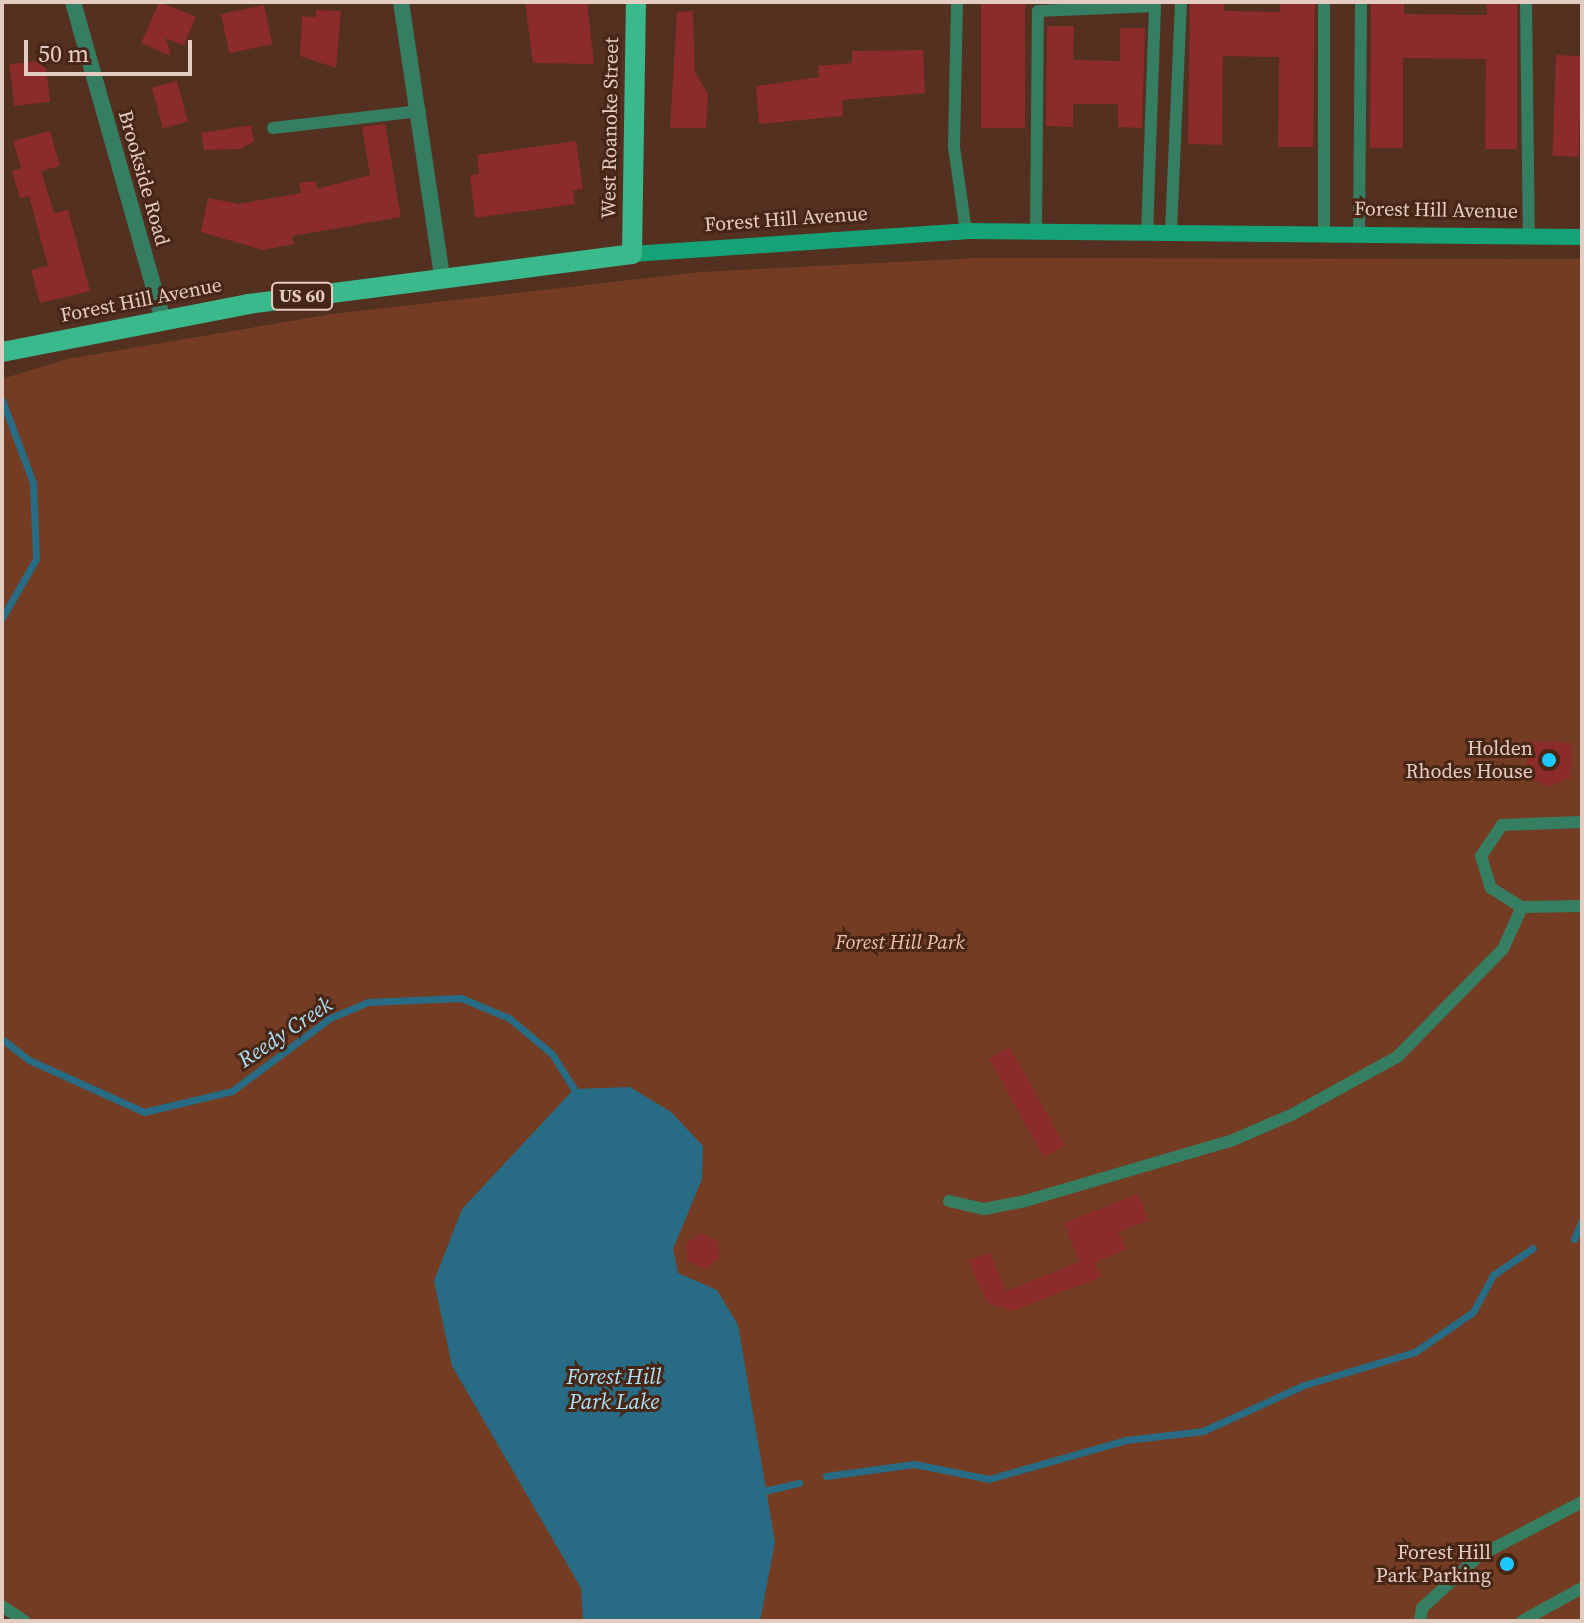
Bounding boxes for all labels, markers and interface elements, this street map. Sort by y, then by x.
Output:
scale bar [28,24,196,74]
text: 50 m [38,37,89,70]
street label: West Roanoke Street [596,37,624,219]
street label: Brookside Road [113,108,175,248]
street label: Forest Hill Avenue [1354,197,1518,223]
street label: Forest Hill Avenue [703,201,869,237]
street label: Forest Hill Avenue [58,273,224,327]
road number: US 60 [270,282,334,310]
place label: Holden Rhodes House [1405,736,1533,783]
marker: Holden Rhodes House [1540,751,1558,769]
park label: Forest Hill Park [835,930,965,954]
water label: Reedy Creek [233,991,337,1073]
water label: Forest Hill Park Lake [566,1363,662,1414]
place label: Forest Hill Park Parking [1376,1540,1491,1587]
marker: Forest Hill Park Parking [1498,1555,1516,1573]

